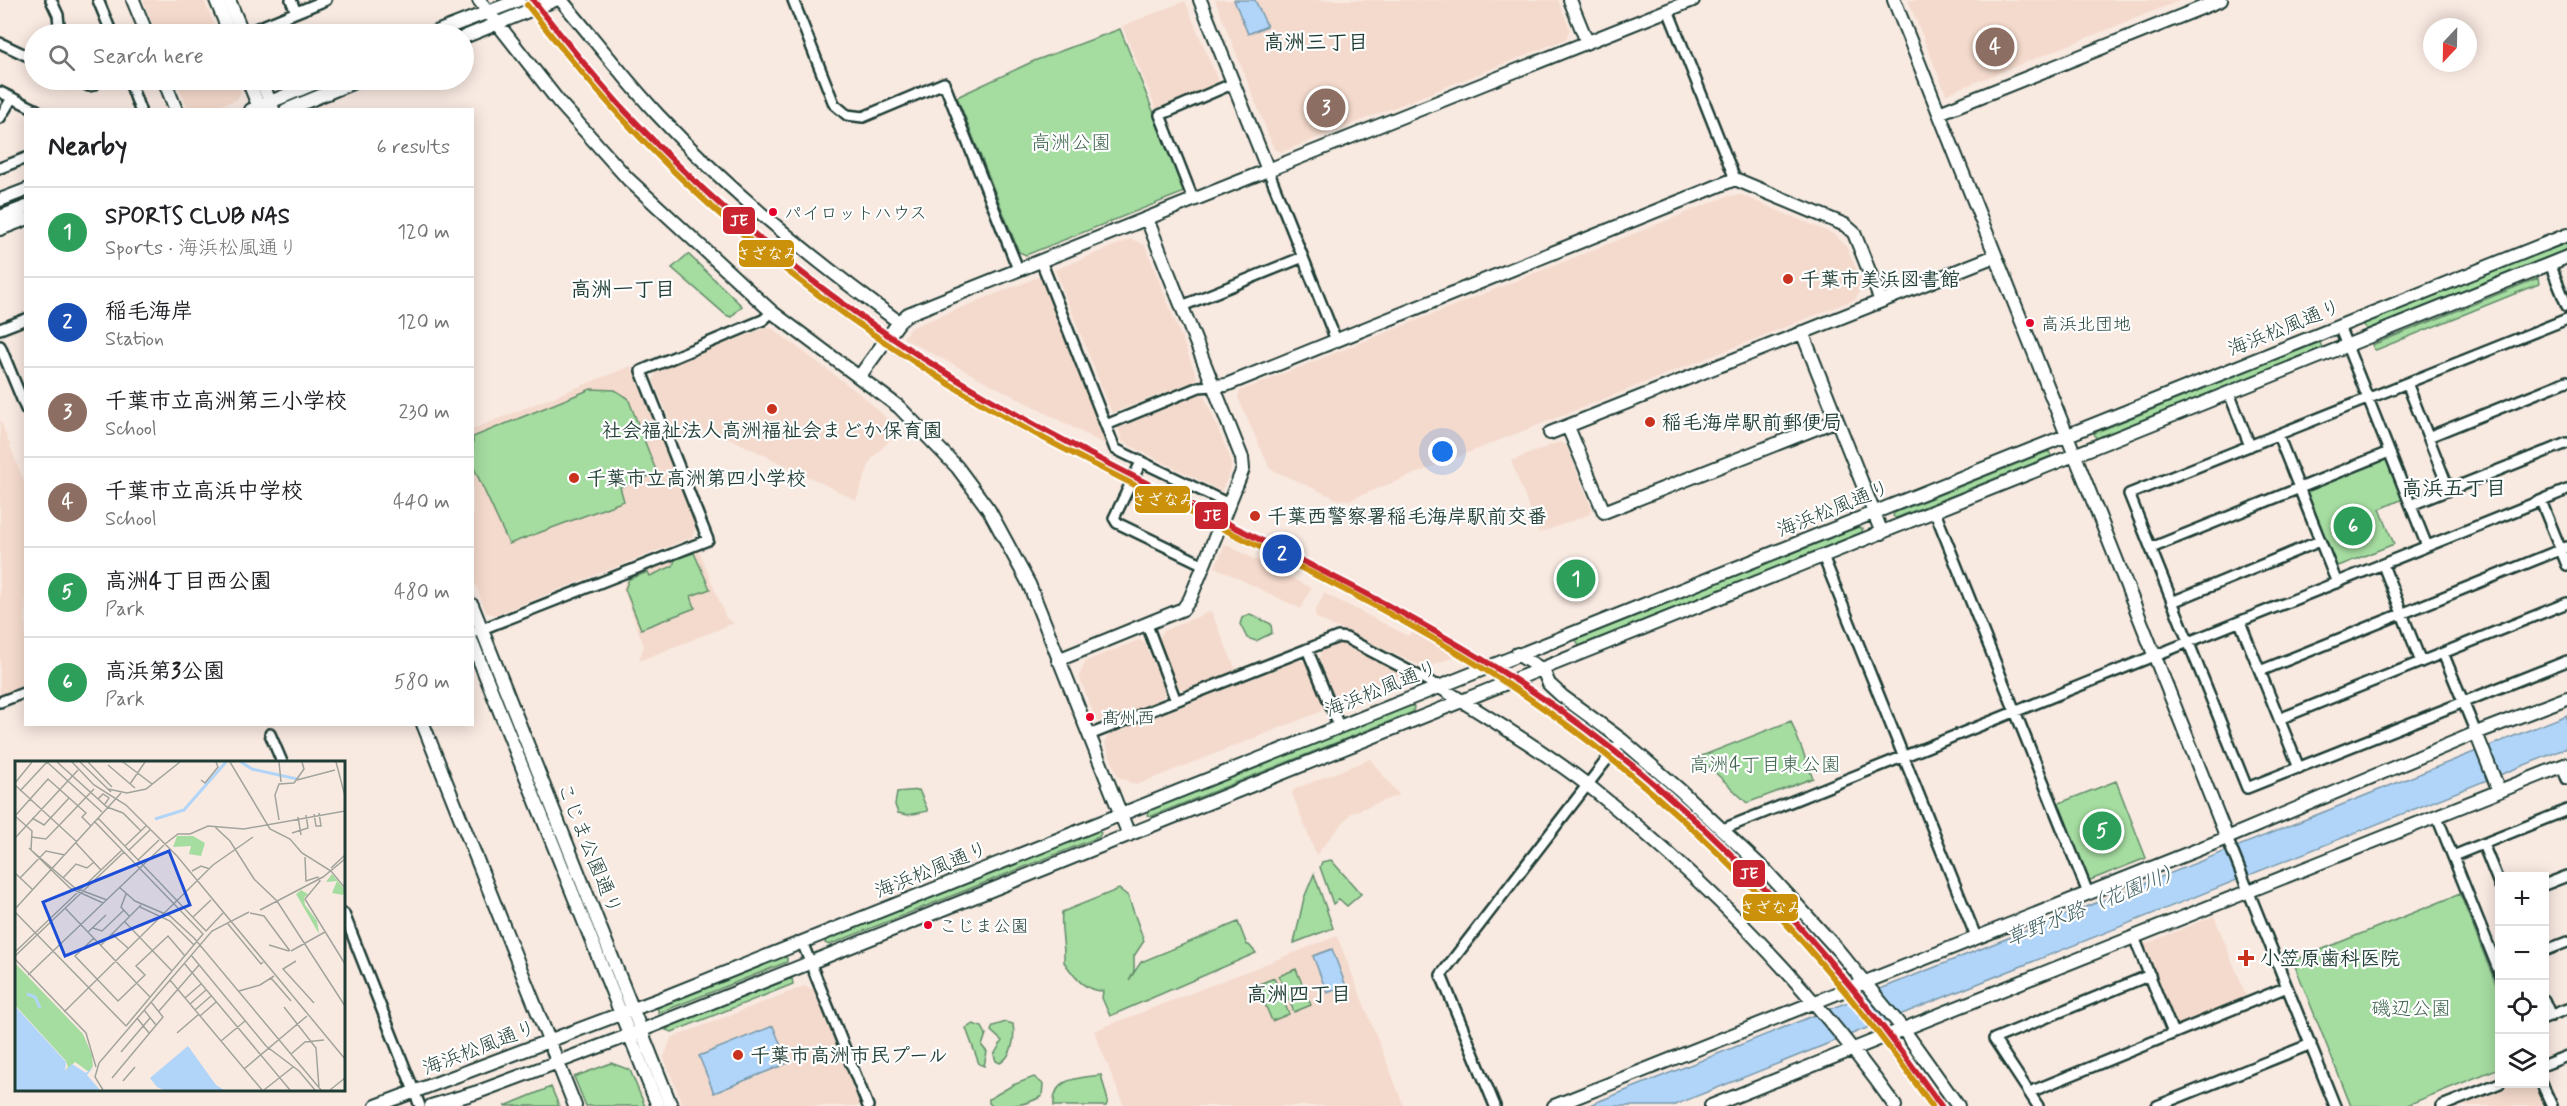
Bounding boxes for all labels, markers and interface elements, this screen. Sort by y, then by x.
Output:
north arrow [2423,18,2477,72]
search box [24,24,474,90]
pin: 4 [1976,24,2014,70]
district label: 高洲三丁目 [1264,29,1369,57]
icon: search [45,41,78,74]
text: Search here [93,43,204,71]
pin: 3 [1306,86,1346,130]
text: Nearby [48,130,127,164]
park label: 高洲公園 [1031,130,1111,157]
text: 6 results [377,134,450,161]
place label: パイロットハウス [784,202,927,226]
text: SPORTS CLUB NAS [105,203,290,231]
line badge: JE [722,206,756,235]
marker: パイロットハウス [767,206,779,218]
text: JE [730,211,749,232]
text: 1 [63,219,72,246]
text: 120 m [397,219,450,246]
text: Sports · 海浜松風通り [105,235,298,262]
line badge: さざなみ [738,239,795,268]
text: さざなみ [735,244,799,265]
place label: 千葉市美浜図書館 [1800,267,1960,294]
marker: 千葉市美浜図書館 [1781,272,1795,286]
district label: 高洲一丁目 [571,276,676,304]
street label: 海浜松風通り [2224,293,2345,363]
text: 稲毛海岸 [105,298,193,326]
text: 2 [63,309,72,336]
text: 120 m [397,309,450,336]
place label: 高浜北団地 [2041,313,2131,337]
marker: 高浜北団地 [2024,317,2036,329]
text: Station [105,326,164,353]
text: 千葉市立高洲第三小学校 [105,388,347,416]
text: 3 [63,399,72,426]
text: 230 m [398,399,450,426]
marker: 社会福祉法人高洲福祉会まどか保育園 [765,402,779,416]
place label: 稲毛海岸駅前郵便局 [1662,410,1842,437]
marker: 稲毛海岸駅前郵便局 [1643,415,1657,429]
text: School [105,416,157,443]
place label: 社会福祉法人高洲福祉会まどか保育園 [602,418,942,445]
your location [1428,437,1457,466]
place label: 千葉市立高洲第四小学校 [586,466,806,493]
marker: 千葉市立高洲第四小学校 [567,471,581,485]
street label: 海浜松風通り [1773,474,1894,544]
district label: 高浜五丁目 [2402,475,2507,503]
text: 千葉市立高浜中学校 [105,478,303,506]
line badge: さざなみ [1134,485,1191,514]
text: 4 [62,489,73,516]
text: 440 m [393,489,450,516]
text: さざなみ [1131,490,1195,511]
line badge: JE [1194,501,1229,530]
place label: 千葉西警察署稲毛海岸駅前交番 [1267,504,1547,531]
pin: 6 [2334,504,2372,548]
text: School [105,506,157,533]
text: JE [1203,506,1222,527]
marker: 千葉西警察署稲毛海岸駅前交番 [1248,509,1262,523]
pin: 2 [1262,532,1302,576]
pin: 1 [1556,556,1596,602]
text: 高洲4丁目西公園 [105,568,272,596]
text: 5 [62,579,74,606]
text: 480 m [394,579,450,606]
text: Park [105,596,145,623]
street label: 海浜松風通り [1321,654,1442,724]
text: 高浜第3公園 [105,658,225,686]
text: 6 [62,669,73,696]
text: 580 m [394,669,450,696]
text: Park [105,686,145,713]
place label: 髙州西 [1101,707,1155,731]
marker: 髙州西 [1084,711,1096,723]
park label: 高洲4丁目東公園 [1689,752,1841,779]
inset map [15,761,345,1091]
street label: こじま公園通り [550,779,627,919]
pin: 5 [2082,808,2122,854]
street label: 海浜松風通り [871,835,992,905]
water label: 草野水路（花園川） [2002,857,2187,953]
line badge: JE [1732,859,1766,888]
text: JE [1740,864,1759,885]
map controls [2495,872,2549,1088]
button: + [2495,872,2549,926]
line badge: さざなみ [1742,893,1799,922]
text: さざなみ [1739,898,1803,919]
place label: こじま公園 [939,915,1029,939]
marker: こじま公園 [922,919,934,931]
button: − [2495,926,2549,980]
place label: 小笠原歯科医院 [2260,946,2400,973]
marker: 小笠原歯科医院 [2237,949,2255,967]
button: locate [2495,980,2549,1034]
district label: 高洲四丁目 [1247,981,1352,1009]
park label: 磯辺公園 [2371,996,2451,1023]
street label: 海浜松風通り [419,1014,540,1083]
button: layers [2495,1034,2549,1088]
place label: 千葉市高洲市民プール [750,1043,948,1070]
marker: 千葉市高洲市民プール [731,1048,745,1062]

